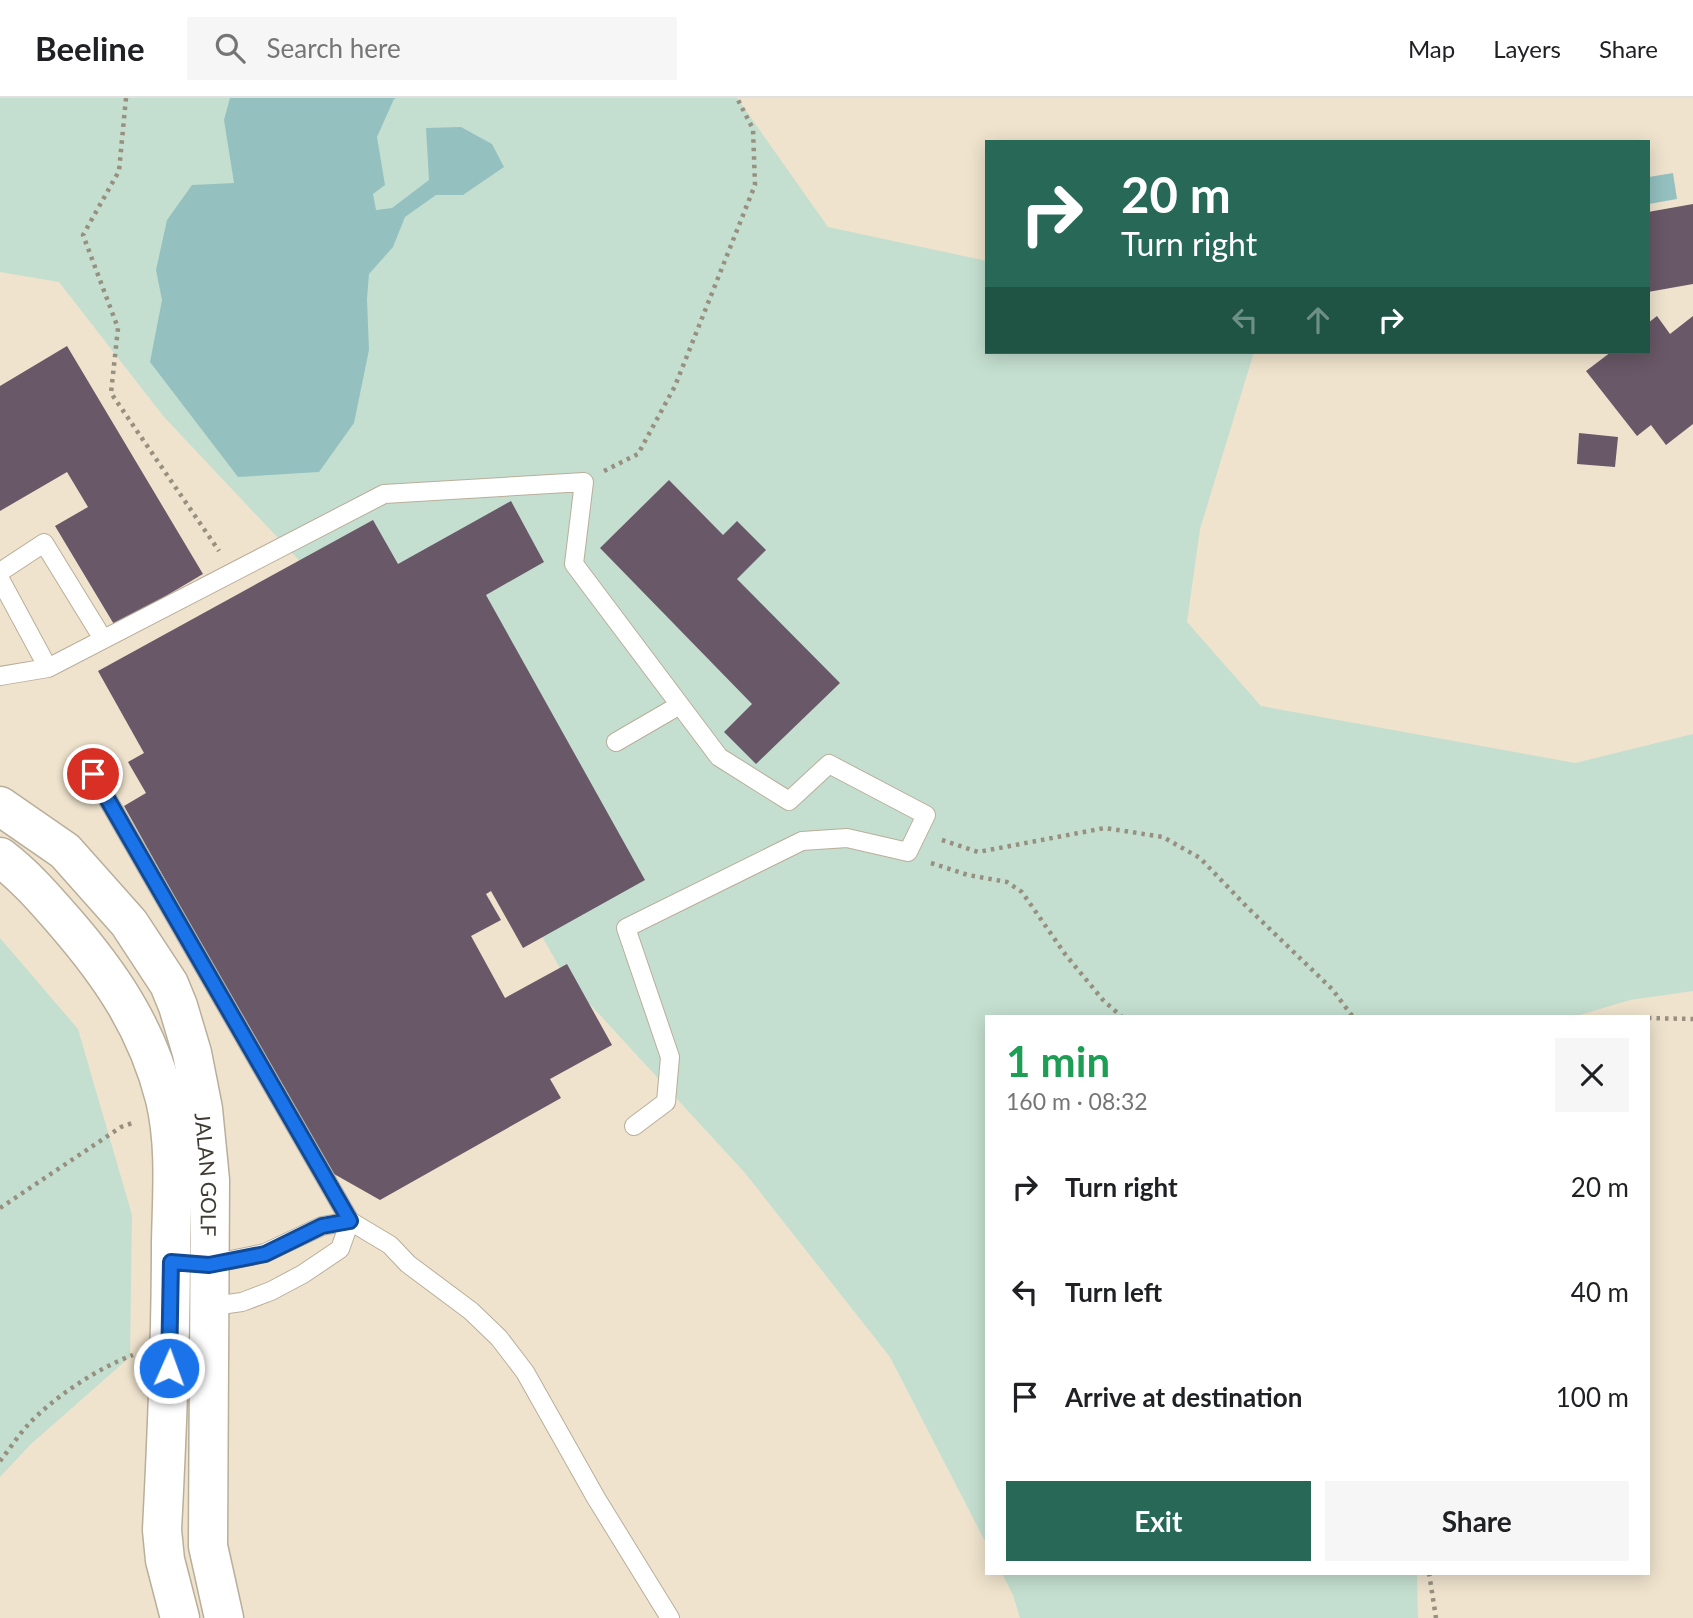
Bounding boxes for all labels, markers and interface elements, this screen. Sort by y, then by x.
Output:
search box [187,17,677,80]
text: Beeline [35,28,145,68]
icon: search [211,29,249,67]
text: Search here [267,32,401,64]
text: Map [1408,34,1455,63]
text: Layers [1493,34,1561,63]
text: Share [1599,34,1658,63]
text: 20 m [1121,165,1231,223]
icon: right [1006,168,1097,259]
text: Turn right [1121,224,1257,263]
icon: left [1226,301,1264,339]
icon: ahead [1299,301,1337,339]
icon: right [1372,301,1410,339]
pin [63,744,123,804]
icon: arrive [74,755,112,793]
text: 1 min [1006,1036,1110,1086]
button: close [1555,1038,1629,1112]
text: 160 m · 08:32 [1006,1087,1148,1115]
street label: JALAN GOLF [191,1111,223,1237]
icon: right [1006,1168,1044,1206]
text: Turn right [1065,1171,1178,1203]
text: 20 m [1571,1171,1629,1203]
icon: left [1006,1273,1044,1311]
text: Turn left [1065,1276,1162,1308]
text: 40 m [1571,1276,1629,1308]
position arrow [132,1331,206,1405]
icon: arrive [1006,1378,1044,1416]
text: Arrive at destination [1065,1381,1302,1413]
text: 100 m [1556,1381,1629,1413]
button: Exit [1006,1481,1311,1561]
button: Share [1325,1481,1629,1561]

